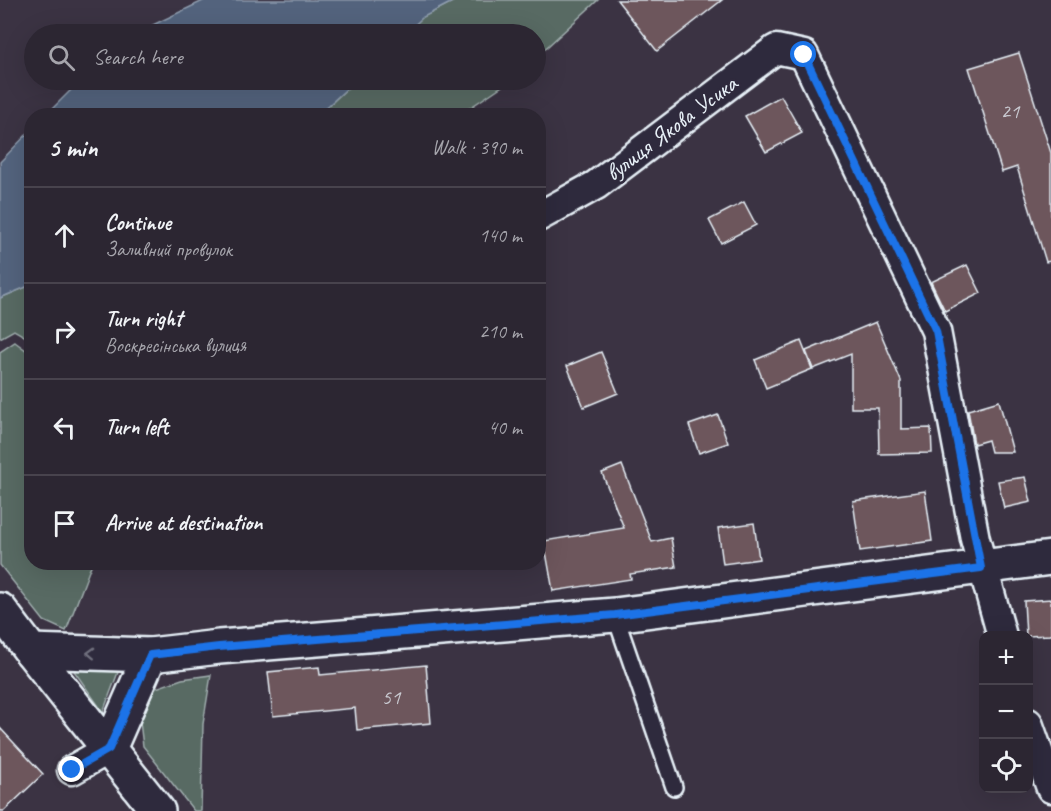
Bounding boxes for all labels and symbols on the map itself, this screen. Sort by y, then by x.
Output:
route start [790,41,816,67]
street label: вулиця Якова Усика [599,68,744,188]
house number: 21 [1001,98,1021,124]
one-way arrow [87,647,96,659]
house number: 51 [382,684,402,710]
route end [58,756,84,782]

